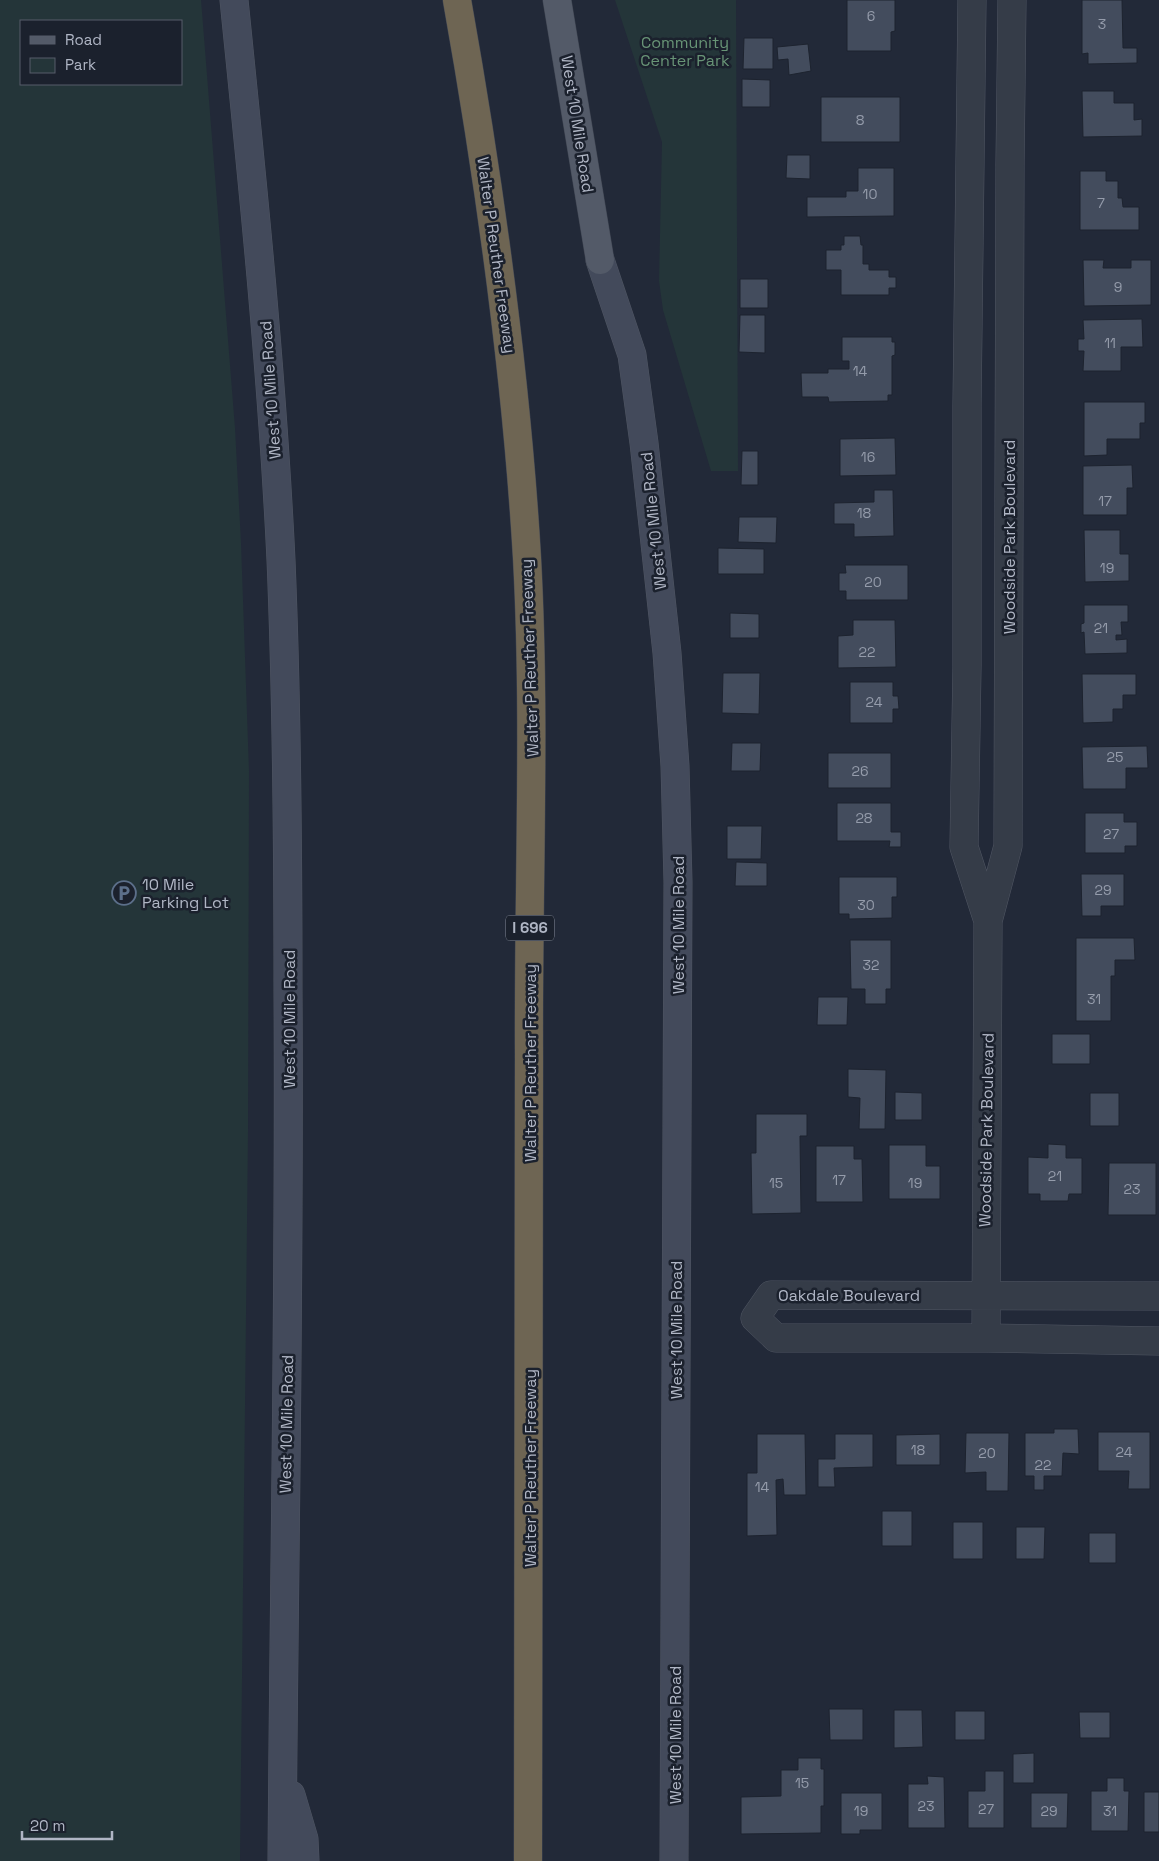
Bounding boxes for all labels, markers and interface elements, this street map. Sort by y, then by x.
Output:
house number: 6 [867,7,875,25]
house number: 3 [1098,15,1106,33]
legend [20,20,182,85]
text: Road [65,30,102,49]
park label: Community Center Park [640,32,730,71]
street label: West 10 Mile Road [556,54,599,194]
text: Park [65,55,96,74]
house number: 8 [856,111,865,129]
street label: Walter P Reuther Freeway [472,155,521,355]
house number: 10 [863,185,877,203]
house number: 7 [1097,194,1105,212]
house number: 9 [1114,278,1122,296]
street label: West 10 Mile Road [255,320,286,460]
house number: 11 [1104,334,1116,352]
house number: 14 [853,362,868,380]
street label: Woodside Park Boulevard [999,440,1020,634]
house number: 16 [861,448,875,466]
street label: West 10 Mile Road [636,451,671,591]
house number: 17 [1098,492,1112,510]
house number: 18 [857,504,872,522]
street label: Walter P Reuther Freeway [516,559,543,757]
house number: 19 [1100,559,1114,577]
house number: 20 [864,573,882,591]
house number: 21 [1094,619,1108,637]
house number: 22 [859,643,875,661]
house number: 24 [866,693,883,711]
house number: 25 [1107,748,1123,766]
house number: 26 [851,762,869,780]
house number: 28 [855,809,873,827]
house number: 27 [1103,825,1119,843]
street label: West 10 Mile Road [668,856,689,994]
place label: 10 Mile Parking Lot [142,874,229,913]
parking icon: 10 Mile Parking Lot [111,880,137,906]
house number: 29 [1095,881,1111,899]
house number: 30 [857,896,875,914]
road number: I 696 [506,916,554,940]
street label: West 10 Mile Road [279,950,300,1088]
house number: 32 [863,956,879,974]
street label: Walter P Reuther Freeway [520,964,541,1162]
house number: 31 [1087,990,1101,1008]
street label: Woodside Park Boulevard [974,1033,999,1227]
house number: 21 [1048,1167,1062,1185]
house number: 17 [832,1171,846,1189]
house number: 15 [769,1174,783,1192]
house number: 19 [908,1174,922,1192]
house number: 23 [1124,1180,1140,1198]
street label: West 10 Mile Road [666,1261,687,1399]
street label: Oakdale Boulevard [778,1285,920,1306]
street label: West 10 Mile Road [275,1355,298,1493]
street label: Walter P Reuther Freeway [520,1369,541,1567]
house number: 18 [911,1441,926,1459]
house number: 24 [1116,1443,1133,1461]
house number: 20 [978,1444,996,1462]
house number: 22 [1035,1456,1051,1474]
house number: 14 [755,1478,770,1496]
street label: West 10 Mile Road [665,1666,686,1804]
house number: 15 [795,1774,809,1792]
house number: 23 [918,1797,934,1815]
house number: 27 [978,1800,994,1818]
house number: 19 [854,1802,868,1820]
house number: 29 [1041,1802,1057,1820]
house number: 31 [1103,1802,1117,1820]
scale bar [22,1808,112,1840]
text: 20 m [30,1816,65,1835]

